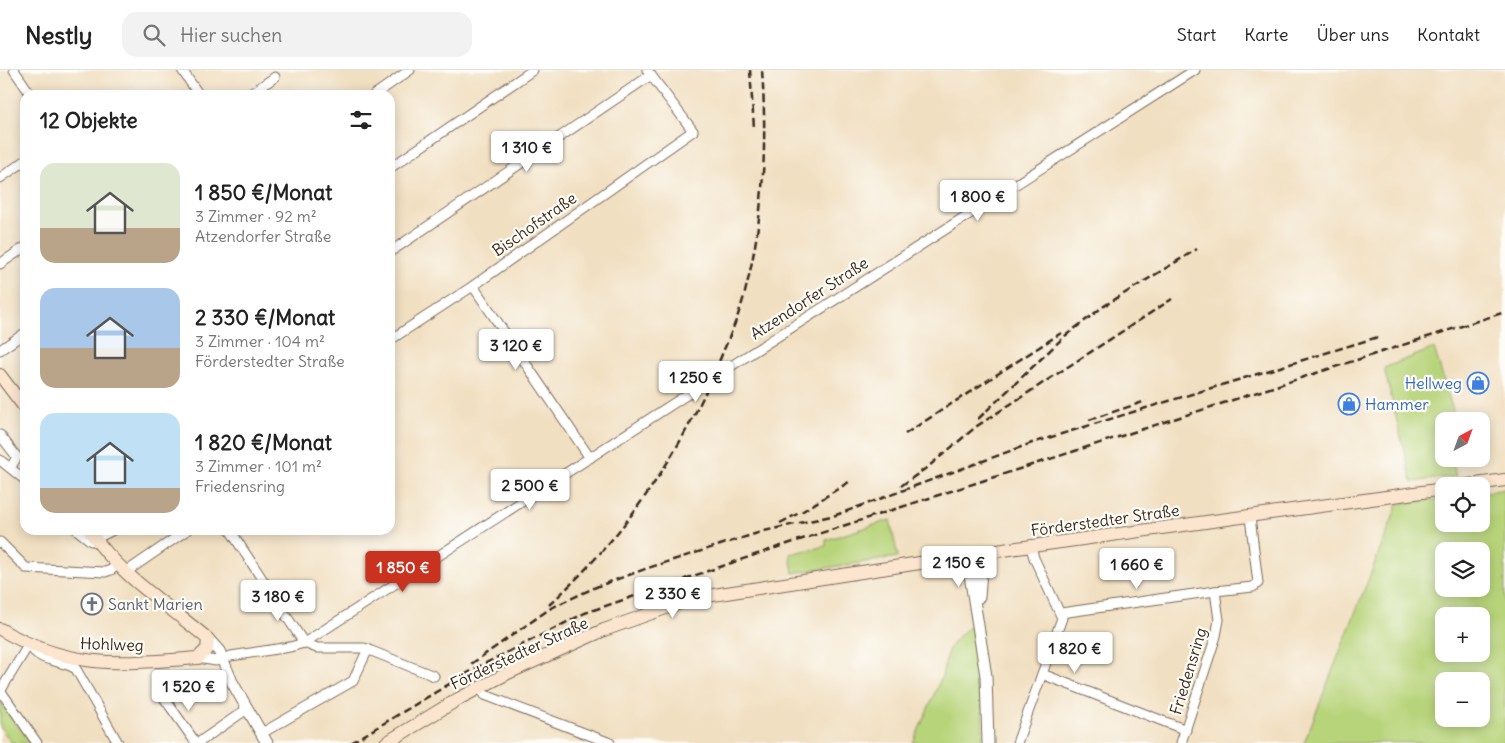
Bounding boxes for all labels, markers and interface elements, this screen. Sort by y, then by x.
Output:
search box [122,12,472,57]
text: Nestly [25,20,92,50]
icon: search [140,21,168,49]
text: Hier suchen [180,23,282,47]
text: Start [1177,23,1216,46]
text: Karte [1244,23,1289,46]
text: Über uns [1317,23,1389,46]
text: Kontakt [1417,23,1480,46]
icon: filters [347,106,375,134]
text: 12 Objekte [40,107,138,134]
pin: 1 310 € [481,131,573,173]
text: 1 310 € [502,137,552,157]
text: 1 850 €/Monat [195,179,332,206]
pin: 1 800 € [932,180,1024,222]
icon: home [80,183,140,243]
text: 1 800 € [951,186,1005,206]
street label: Bischofstraße [488,188,580,260]
text: 3 Zimmer · 92 m² [195,206,317,226]
text: Atzendorfer Straße [195,226,331,246]
street label: Atzendorfer Straße [746,252,872,344]
text: 2 330 €/Monat [195,304,335,331]
icon: home [80,308,140,368]
pin: 3 120 € [470,328,562,371]
text: 3 Zimmer · 104 m² [195,331,325,351]
text: 3 120 € [490,335,542,355]
text: Förderstedter Straße [195,351,345,371]
pin: 1 250 € [650,360,742,403]
text: 1 250 € [670,367,722,387]
shop icon: Hellweg [1466,371,1490,395]
place label: Hellweg [1405,373,1462,393]
shop icon: Hammer [1337,392,1361,416]
place label: Hammer [1365,394,1429,414]
north arrow [1435,412,1490,468]
map controls [1435,412,1490,727]
text: 1 820 €/Monat [195,429,332,456]
icon: home [80,433,140,493]
text: 3 Zimmer · 101 m² [195,456,322,476]
pin: 2 500 € [484,468,576,511]
text: 2 500 € [502,475,558,495]
text: Friedensring [195,476,285,496]
button: locate [1435,477,1490,532]
street label: Förderstedter Straße [1029,500,1181,540]
button: layers [1435,542,1490,597]
pin: 2 150 € [913,546,1005,588]
pin: 1 660 € [1091,548,1183,590]
pin: 1 850 € [357,550,449,593]
text: 2 150 € [933,552,985,572]
text: 1 660 € [1110,554,1164,574]
text: 1 850 € [376,557,430,577]
pin: 2 330 € [627,576,719,619]
pin: 3 180 € [232,580,324,622]
text: 2 330 € [645,583,701,603]
text: 3 180 € [251,586,305,606]
church icon: Sankt Marien [80,592,104,616]
place label: Sankt Marien [108,594,203,614]
button: + [1435,607,1490,662]
street label: Förderstedter Straße [447,612,591,694]
street label: Friedensring [1165,625,1211,717]
pin: 1 820 € [1029,632,1121,674]
street label: Hohlweg [80,633,144,655]
text: 1 820 € [1049,638,1101,658]
pin: 1 520 € [143,670,235,712]
button: − [1435,672,1490,727]
text: 1 520 € [163,676,215,696]

